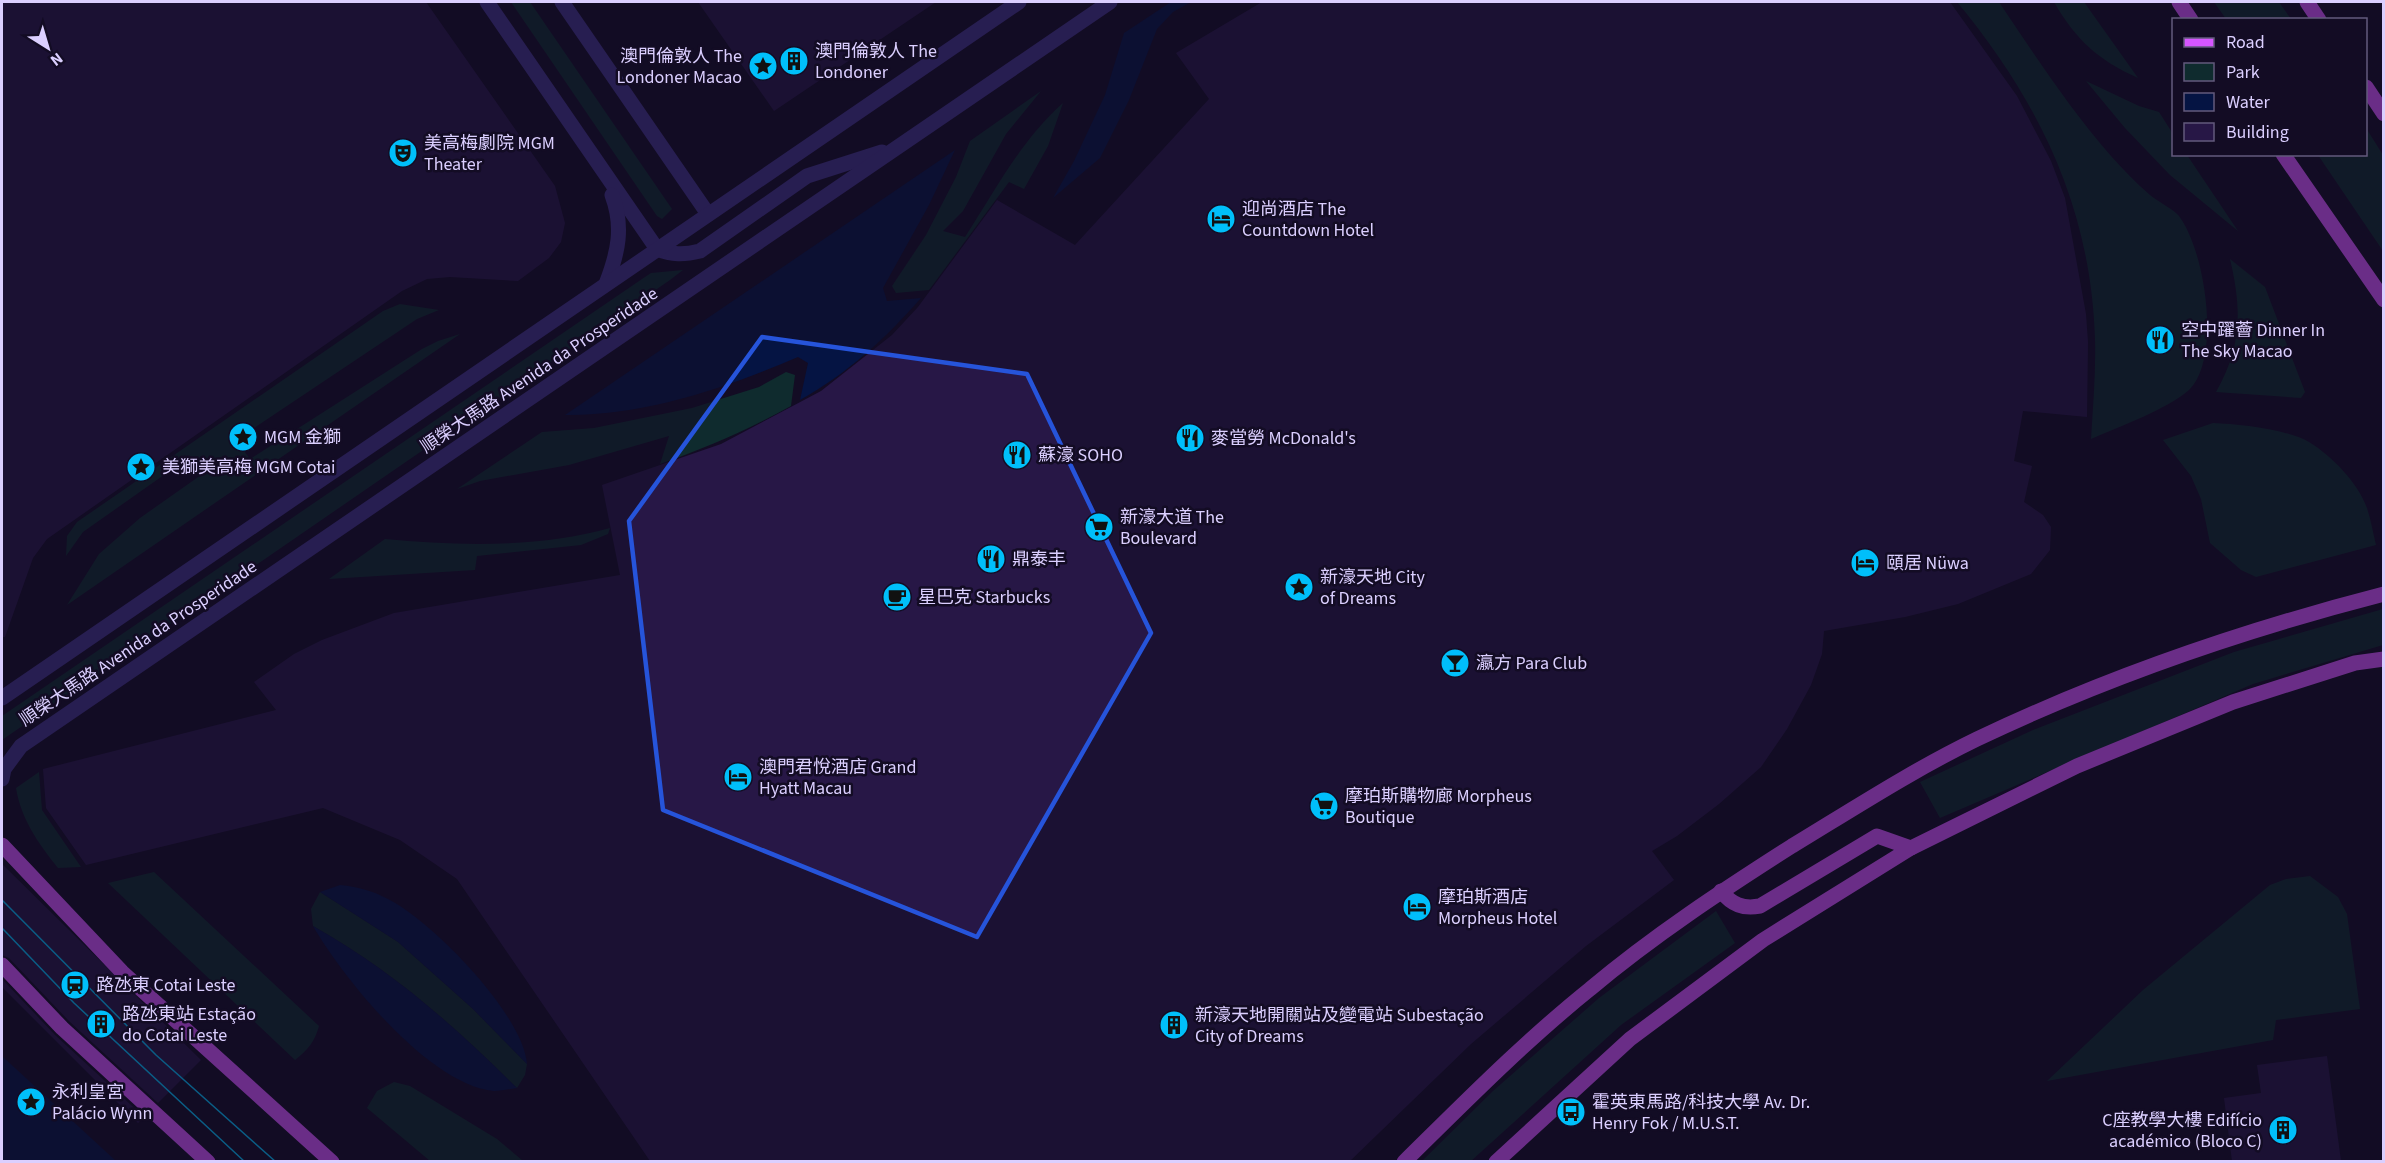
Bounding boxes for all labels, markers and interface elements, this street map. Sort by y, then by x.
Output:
north arrow [18,18,78,78]
legend [2172,18,2367,156]
text: Road [2226,30,2265,55]
place label: 澳門倫敦人 The Londoner [815,39,937,85]
place label: 澳門倫敦人 The Londoner Macao [616,44,742,90]
building icon: 澳門倫敦人 The Londoner [778,45,810,77]
text: N [46,47,67,71]
place icon: 澳門倫敦人 The Londoner Macao [747,50,779,82]
text: Park [2226,60,2260,85]
text: Water [2226,90,2270,115]
text: Building [2226,120,2289,145]
place label: 美高梅劇院 MGM Theater [424,131,555,177]
theatre icon: 美高梅劇院 MGM Theater [387,137,419,169]
place label: 迎尚酒店 The Countdown Hotel [1242,197,1374,243]
hotel icon: 迎尚酒店 The Countdown Hotel [1205,203,1237,235]
street label: 順榮大馬路 Avenida da Prosperidade [416,281,663,459]
place label: 空中躍薈 Dinner In The Sky Macao [2181,318,2325,364]
restaurant icon: 空中躍薈 Dinner In The Sky Macao [2144,324,2176,356]
place icon: MGM 金獅 [227,421,259,453]
restaurant icon: 麥當勞 McDonald's [1174,422,1206,454]
place label: MGM 金獅 [264,425,341,450]
place label: 麥當勞 McDonald's [1211,426,1356,451]
restaurant icon: 蘇濠 SOHO [1001,439,1033,471]
place label: 蘇濠 SOHO [1038,443,1123,468]
place icon: 美獅美高梅 MGM Cotai [125,451,157,483]
place label: 美獅美高梅 MGM Cotai [162,455,335,480]
place label: 新濠大道 The Boulevard [1120,505,1224,551]
supermarket icon: 新濠大道 The Boulevard [1083,511,1115,543]
restaurant icon: 鼎泰丰 [975,543,1007,575]
place label: 鼎泰丰 [1012,547,1066,572]
hotel icon: 頤居 Nüwa [1849,547,1881,579]
place label: 頤居 Nüwa [1886,551,1969,576]
street label: 順榮大馬路 Avenida da Prosperidade [15,554,262,732]
place label: 新濠天地 City of Dreams [1320,565,1425,611]
place icon: 新濠天地 City of Dreams [1283,571,1315,603]
cafe icon: 星巴克 Starbucks [881,581,913,613]
place label: 星巴克 Starbucks [918,585,1050,610]
bar icon: 瀛方 Para Club [1439,647,1471,679]
place label: 瀛方 Para Club [1476,651,1587,676]
place label: 澳門君悅酒店 Grand Hyatt Macau [759,755,916,801]
hotel icon: 澳門君悅酒店 Grand Hyatt Macau [722,761,754,793]
place label: 摩珀斯購物廊 Morpheus Boutique [1345,784,1532,830]
supermarket icon: 摩珀斯購物廊 Morpheus Boutique [1308,790,1340,822]
place label: 摩珀斯酒店 Morpheus Hotel [1438,885,1557,931]
hotel icon: 摩珀斯酒店 Morpheus Hotel [1401,891,1433,923]
station icon: 路氹東 Cotai Leste [59,969,91,1001]
place label: 路氹東 Cotai Leste [96,973,236,998]
place label: 路氹東站 Estação do Cotai Leste [122,1002,256,1048]
place label: 新濠天地開關站及變電站 Subestação City of Dreams [1195,1003,1484,1049]
building icon: 路氹東站 Estação do Cotai Leste [85,1008,117,1040]
building icon: 新濠天地開關站及變電站 Subestação City of Dreams [1158,1009,1190,1041]
place label: 永利皇宮 Palácio Wynn [52,1080,152,1126]
place icon: 永利皇宮 Palácio Wynn [15,1086,47,1118]
place label: 霍英東馬路/科技大學 Av. Dr. Henry Fok / M.U.S.T. [1592,1090,1810,1136]
bus stop icon: 霍英東馬路/科技大學 Av. Dr. Henry Fok / M.U.S.T. [1555,1096,1587,1128]
place label: C座教學大樓 Edifício académico (Bloco C) [2102,1108,2262,1154]
building icon: C座教學大樓 Edifício académico (Bloco C) [2267,1114,2299,1146]

